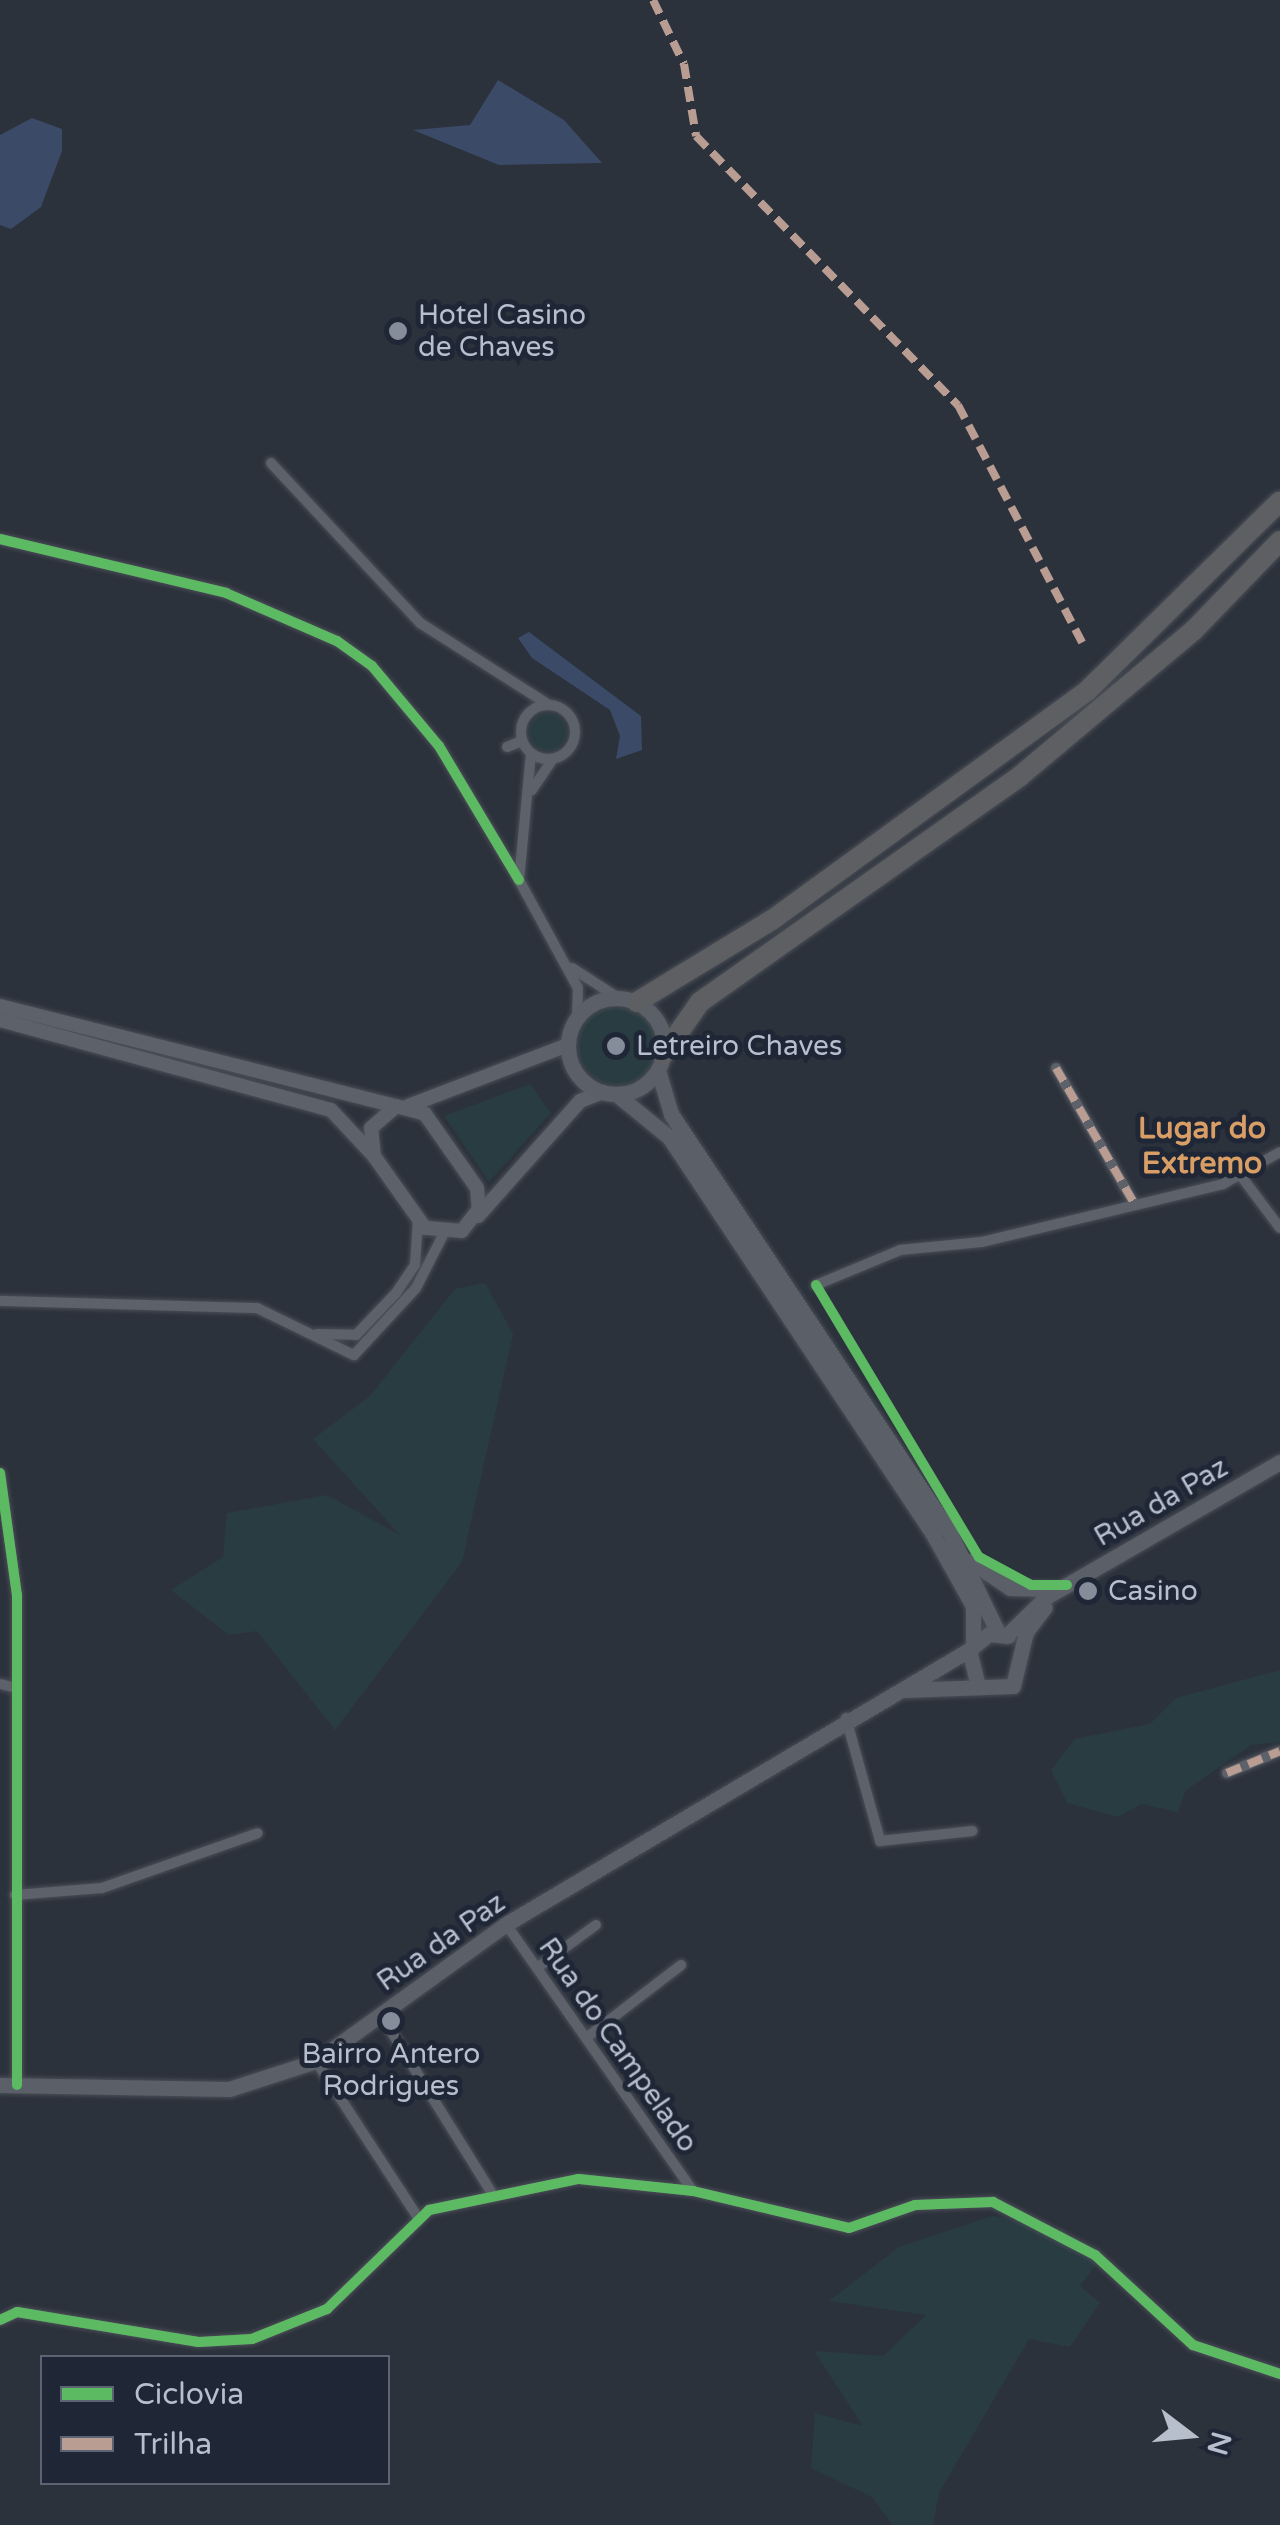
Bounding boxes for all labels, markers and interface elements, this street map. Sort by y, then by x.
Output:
place label: Hotel Casino de Chaves [418,298,586,364]
marker: Hotel Casino de Chaves [387,320,409,342]
place label: Letreiro Chaves [636,1029,842,1063]
marker: Letreiro Chaves [605,1035,627,1057]
district label: Lugar do Extremo [1138,1111,1266,1182]
street label: Rua da Paz [1088,1450,1234,1554]
place label: Casino [1108,1574,1198,1608]
marker: Casino [1077,1580,1099,1602]
street label: Rua da Paz [371,1886,511,1998]
street label: Rua do Campelado [531,1931,705,2159]
marker: Bairro Antero Rodrigues [380,2010,402,2032]
place label: Bairro Antero Rodrigues [302,2037,480,2103]
legend [40,2355,390,2485]
text: Ciclovia [134,2376,244,2413]
north arrow [1140,2385,1240,2485]
text: Trilha [134,2426,212,2463]
text: N [1199,2428,1238,2459]

